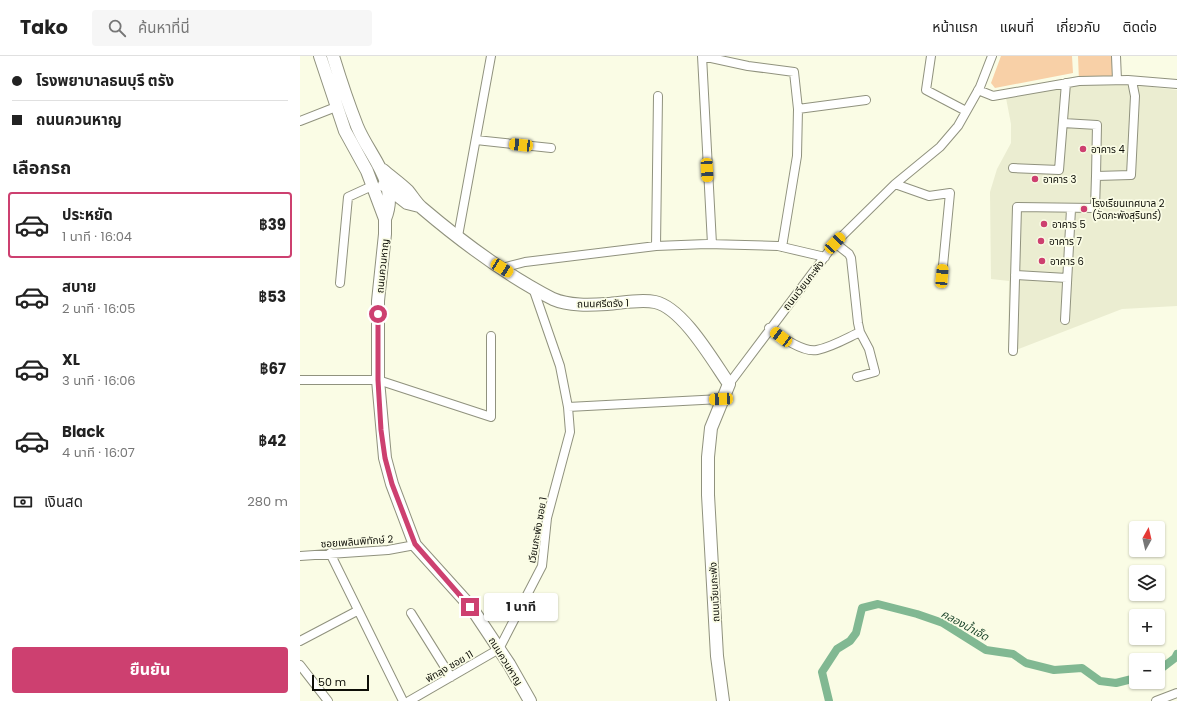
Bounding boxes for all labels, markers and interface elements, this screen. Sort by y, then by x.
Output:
search box [92,10,372,46]
text: Tako [20,14,68,41]
icon: search [106,17,128,39]
text: ค้นหาที่นี่ [138,17,190,38]
text: หน้าแรก [932,17,978,37]
text: แผนที่ [1000,17,1034,37]
text: เกี่ยวกับ [1056,17,1101,37]
text: ติดต่อ [1123,17,1157,37]
text: โรงพยาบาลธนบุรี ตรัง [36,70,174,91]
text: ถนนควนหาญ [36,109,122,130]
car [508,138,534,152]
place label: อาคาร 4 [1091,142,1125,157]
marker: อาคาร 4 [1078,144,1088,154]
text: เลือกรถ [12,155,71,180]
car [700,158,714,182]
place label: อาคาร 3 [1043,172,1077,187]
marker: อาคาร 3 [1030,174,1040,184]
place label: โรงเรียนเทศบาล 2 (วัดกะพังสุรินทร์) [1092,196,1165,223]
text: ประหยัด [62,204,113,225]
marker: โรงเรียนเทศบาล 2 (วัดกะพังสุรินทร์) [1079,204,1089,214]
icon: car [14,207,50,243]
text: ฿39 [259,214,286,235]
place label: อาคาร 5 [1052,217,1086,232]
marker: อาคาร 5 [1039,219,1049,229]
text: 1 นาที · 16:04 [62,227,132,246]
car [822,230,848,256]
place label: อาคาร 7 [1049,234,1083,249]
marker: อาคาร 7 [1036,236,1046,246]
street label: ถนนควนหาญ [372,238,393,294]
place label: อาคาร 6 [1050,254,1084,269]
marker: อาคาร 6 [1037,256,1047,266]
car [489,257,515,279]
street label: ถนนเวียนกะพัง [779,257,828,313]
car [935,264,949,288]
text: สบาย [62,276,96,297]
icon: car [14,279,50,315]
text: ฿53 [258,286,286,307]
street label: ถนนศรีตรัง 1 [577,296,629,311]
text: 2 นาที · 16:05 [62,299,135,318]
route start [369,305,387,323]
car [768,325,794,349]
text: XL [62,349,80,370]
icon: car [14,351,50,387]
text: ฿67 [260,358,286,379]
text: 3 นาที · 16:06 [62,371,136,390]
car [709,392,733,406]
text: Black [62,421,105,442]
icon: car [14,423,50,459]
text: ฿42 [259,430,286,451]
text: 4 นาที · 16:07 [62,443,135,462]
icon: cash [12,491,34,513]
text: เงินสด [44,491,83,512]
text: 280 m [247,492,288,511]
street label: เวียนกะพัง ซอย 1 [524,496,551,565]
north arrow [1129,521,1165,557]
map controls [1129,521,1165,689]
street label: ซอยเพลินพิทักษ์ 2 [320,531,394,552]
street label: ถนนเวียนกะพัง [705,562,724,622]
button: layers [1129,565,1165,601]
callout: 1 นาที [484,593,558,621]
text: 1 นาที [506,597,536,616]
route end [461,598,479,616]
water label: คลองน้ำเจ็ด [938,605,993,645]
button: + [1129,609,1165,645]
street label: ถนนควนหาญ [485,634,526,688]
button: ยืนยัน [12,647,288,693]
street label: พัทลุง ซอย 11 [423,647,476,686]
button: − [1129,653,1165,689]
scale bar [312,673,369,692]
text: 50 m [318,674,346,690]

